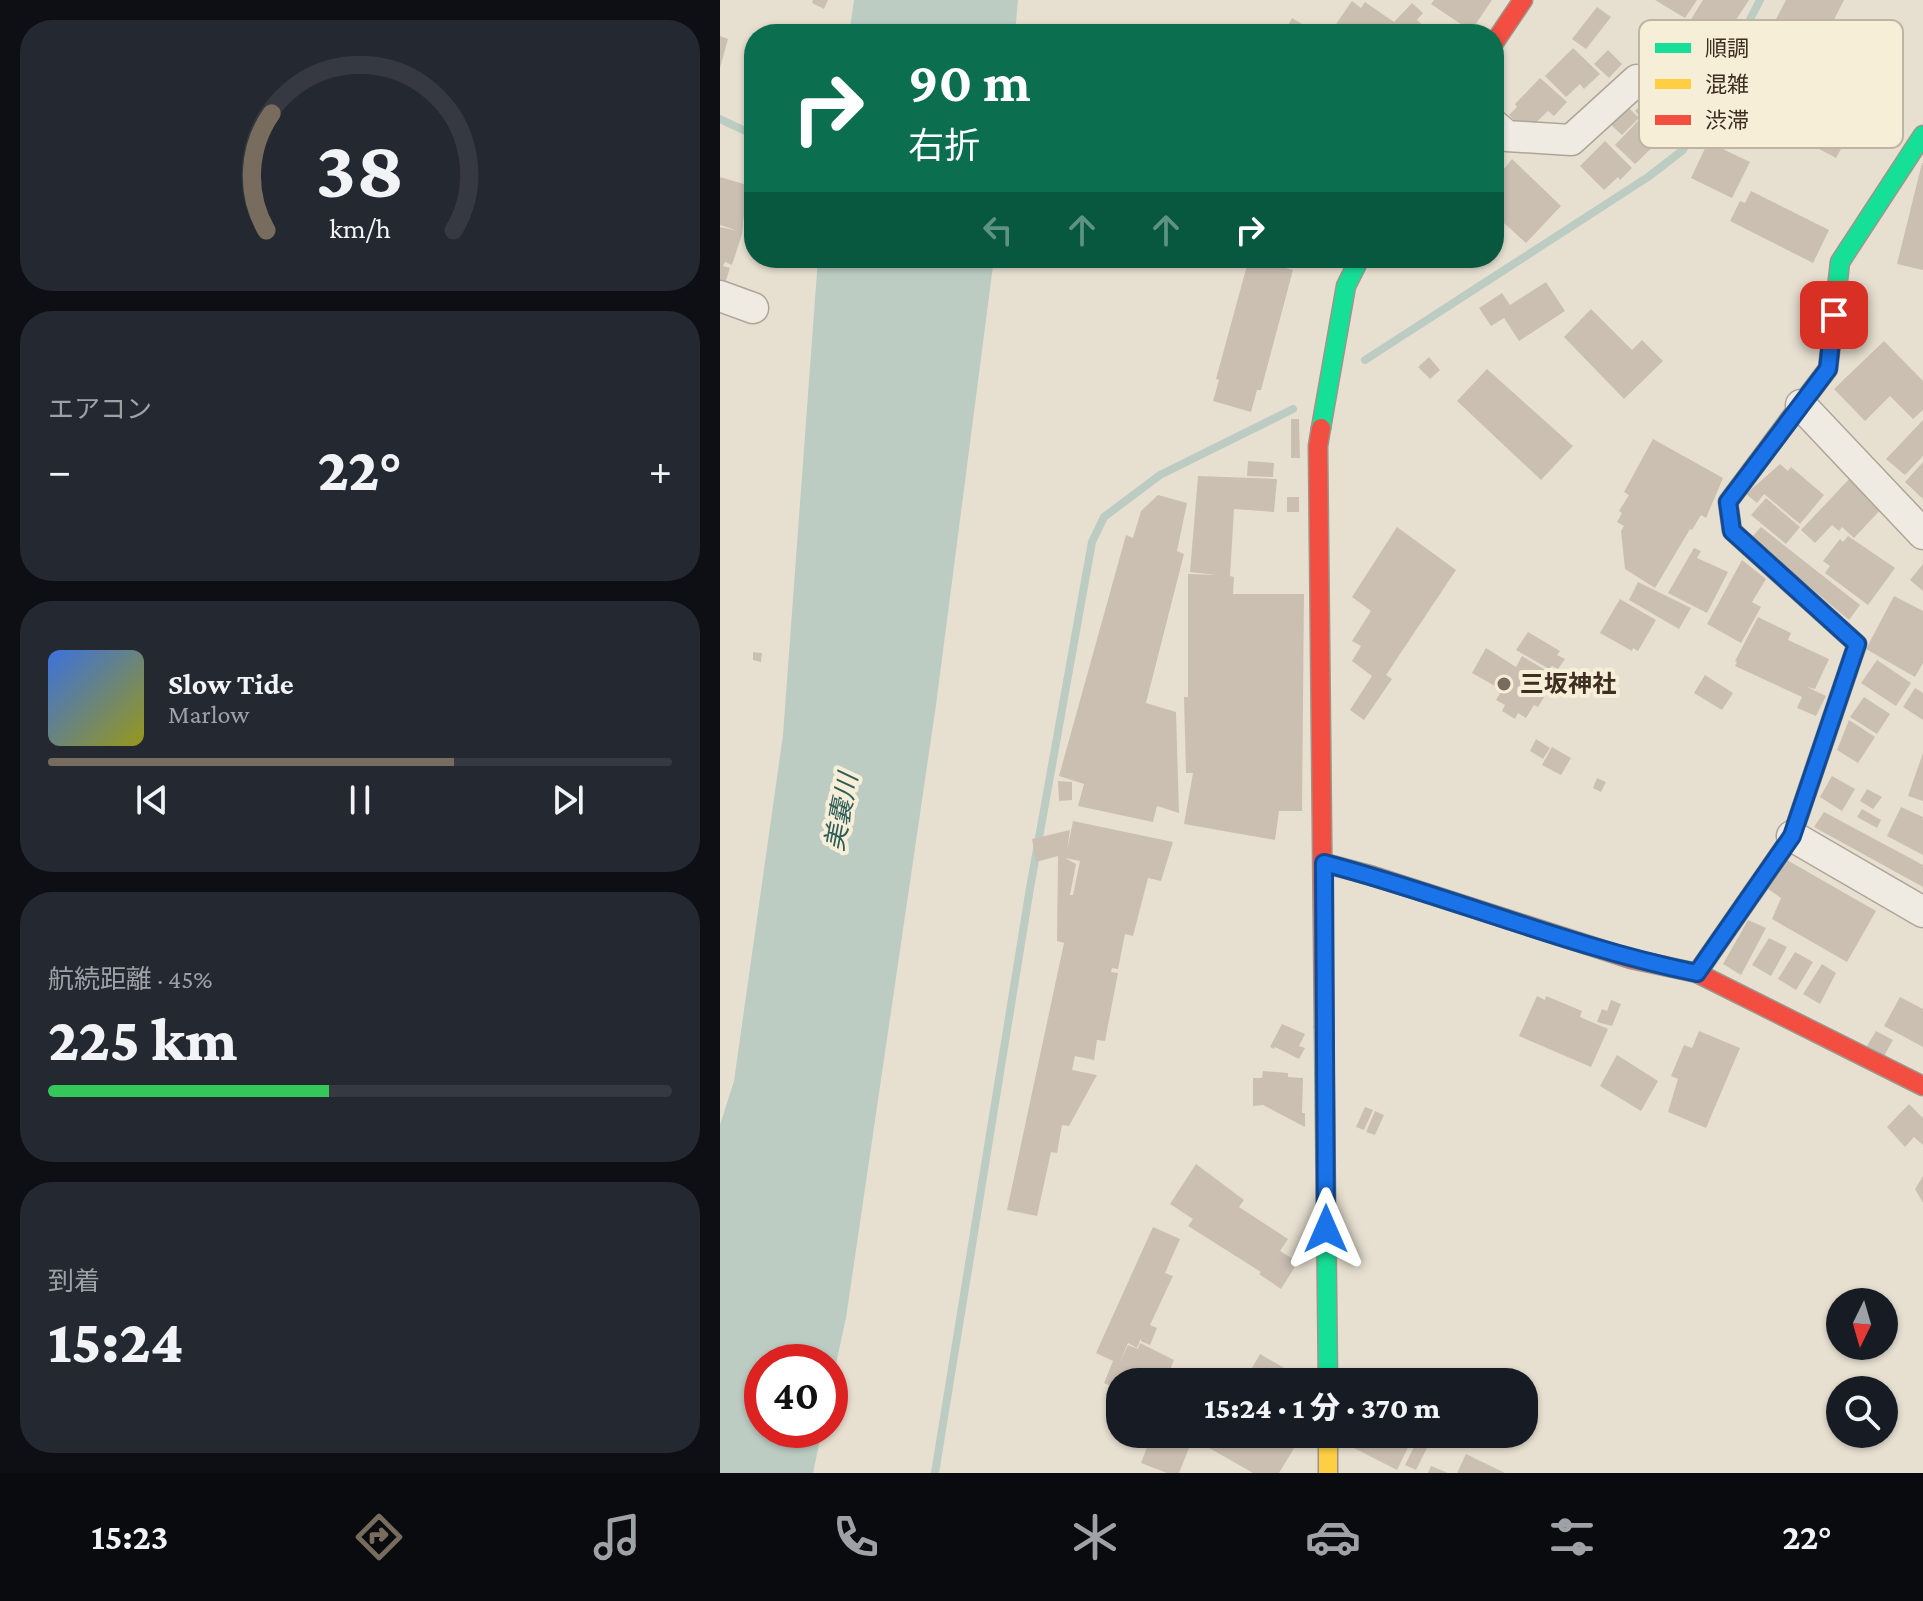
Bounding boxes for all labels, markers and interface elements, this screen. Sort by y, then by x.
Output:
legend [1639,20,1903,148]
text: 順調 [1705,36,1749,61]
text: 90 m [908,51,1031,113]
icon: right [776,56,880,160]
text: 混雑 [1705,72,1749,97]
text: 渋滞 [1705,108,1749,133]
text: 38 [315,122,405,215]
text: 右折 [908,126,980,166]
icon: left [976,208,1020,252]
icon: ahead [1060,208,1104,252]
icon: ahead [1144,208,1188,252]
icon: right [1228,208,1272,252]
text: km/h [329,212,391,244]
pin [1800,281,1868,349]
icon: arrive [1812,293,1856,337]
text: エアコン [48,395,152,424]
text: 22° [318,436,402,503]
text: − [48,446,71,494]
text: + [649,446,672,494]
text: Slow Tide [168,667,294,700]
place label: 三坂神社 [1520,670,1616,697]
marker: 三坂神社 [1495,675,1513,693]
text: Marlow [168,700,249,729]
water label: 美嚢川 [820,768,864,853]
icon: previous [130,778,174,822]
icon: pause [338,778,382,822]
icon: next [546,778,590,822]
text: 航続距離 · 45% [48,965,212,994]
text: 225 km [48,1006,237,1073]
position arrow [1284,1187,1368,1271]
text: 到着 [48,1267,100,1296]
north arrow [1826,1288,1898,1360]
map controls [1826,1288,1898,1448]
text: 15:24 [48,1308,184,1375]
speed limit sign: 40 [744,1344,848,1448]
button: search [1826,1376,1898,1448]
text: 15:24 · 1 分 · 370 m [1204,1391,1440,1424]
icon: directions [351,1509,407,1565]
icon: music [589,1509,645,1565]
icon: phone [828,1509,884,1565]
icon: climate [1067,1509,1123,1565]
icon: car [1305,1509,1361,1565]
icon: filters [1544,1509,1600,1565]
text: 15:23 [91,1517,168,1557]
text: 22° [1782,1517,1832,1557]

